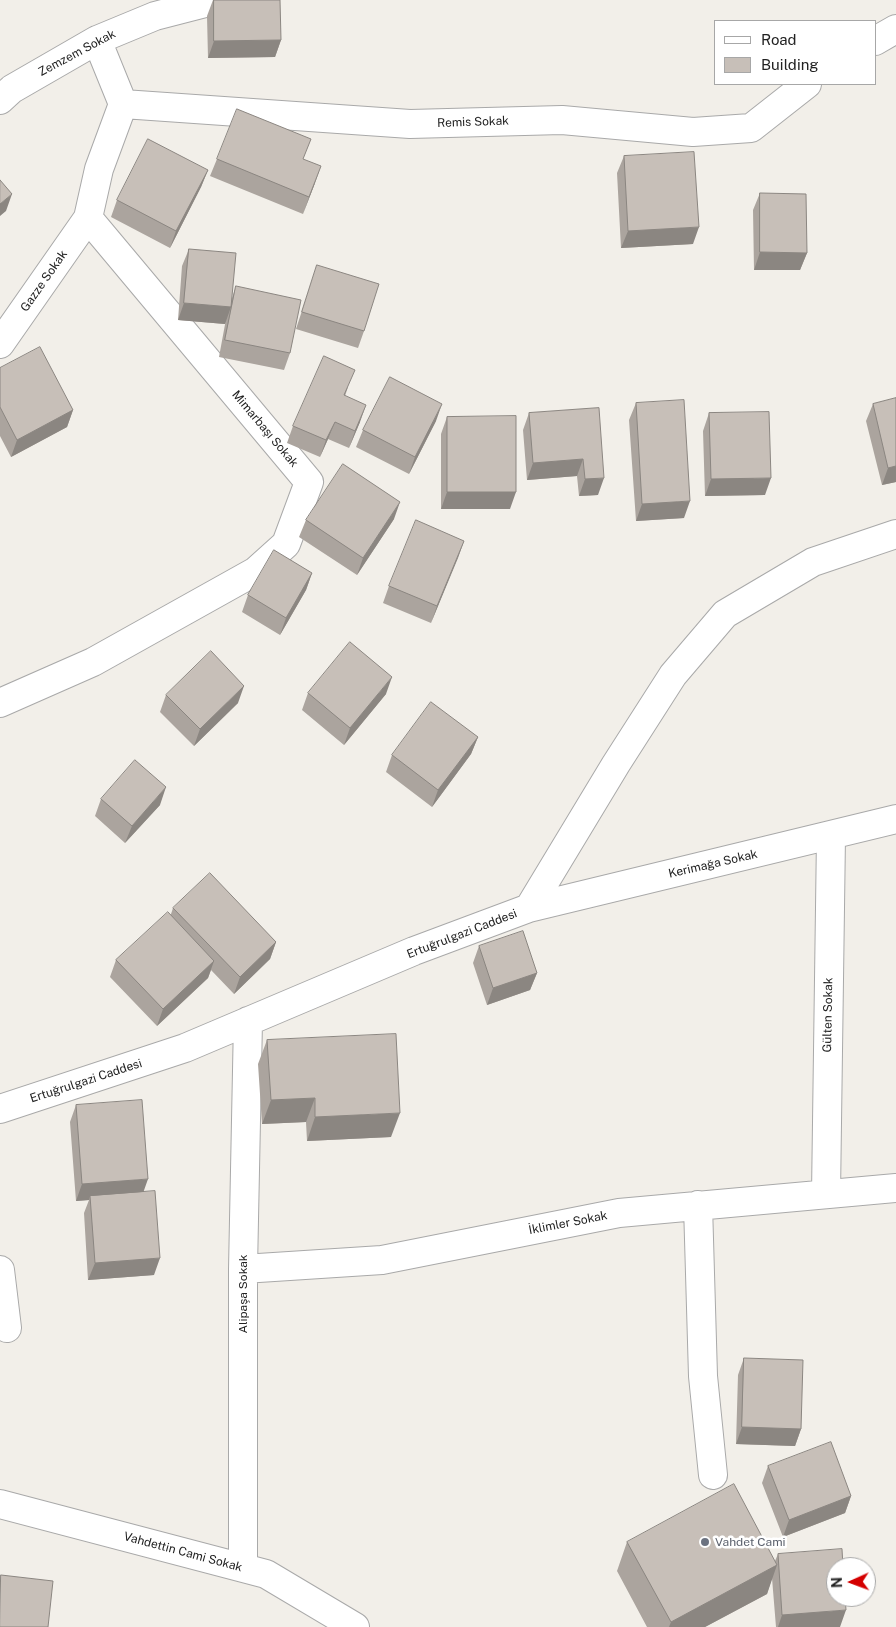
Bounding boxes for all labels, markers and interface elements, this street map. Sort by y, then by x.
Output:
legend [714,20,876,85]
street label: Zemzem Sokak [36,27,118,79]
text: Road [761,31,797,48]
text: Building [761,56,819,73]
street label: Remis Sokak [437,114,509,130]
street label: Gazze Sokak [18,248,70,314]
street label: Mimarbaşı Sokak [229,388,301,470]
street label: Kerimağa Sokak [667,847,759,881]
street label: Ertuğrulgazi Caddesi [405,906,519,962]
street label: Gülten Sokak [820,977,836,1053]
street label: Ertuğrulgazi Caddesi [28,1056,144,1106]
street label: İklimler Sokak [528,1208,608,1238]
street label: Alipaşa Sokak [236,1254,250,1334]
street label: Vahdettin Cami Sokak [122,1529,244,1575]
place label: Vahdet Cami [715,1535,786,1549]
marker: Vahdet Cami [699,1536,711,1548]
north arrow [826,1557,876,1607]
text: N [829,1577,845,1588]

